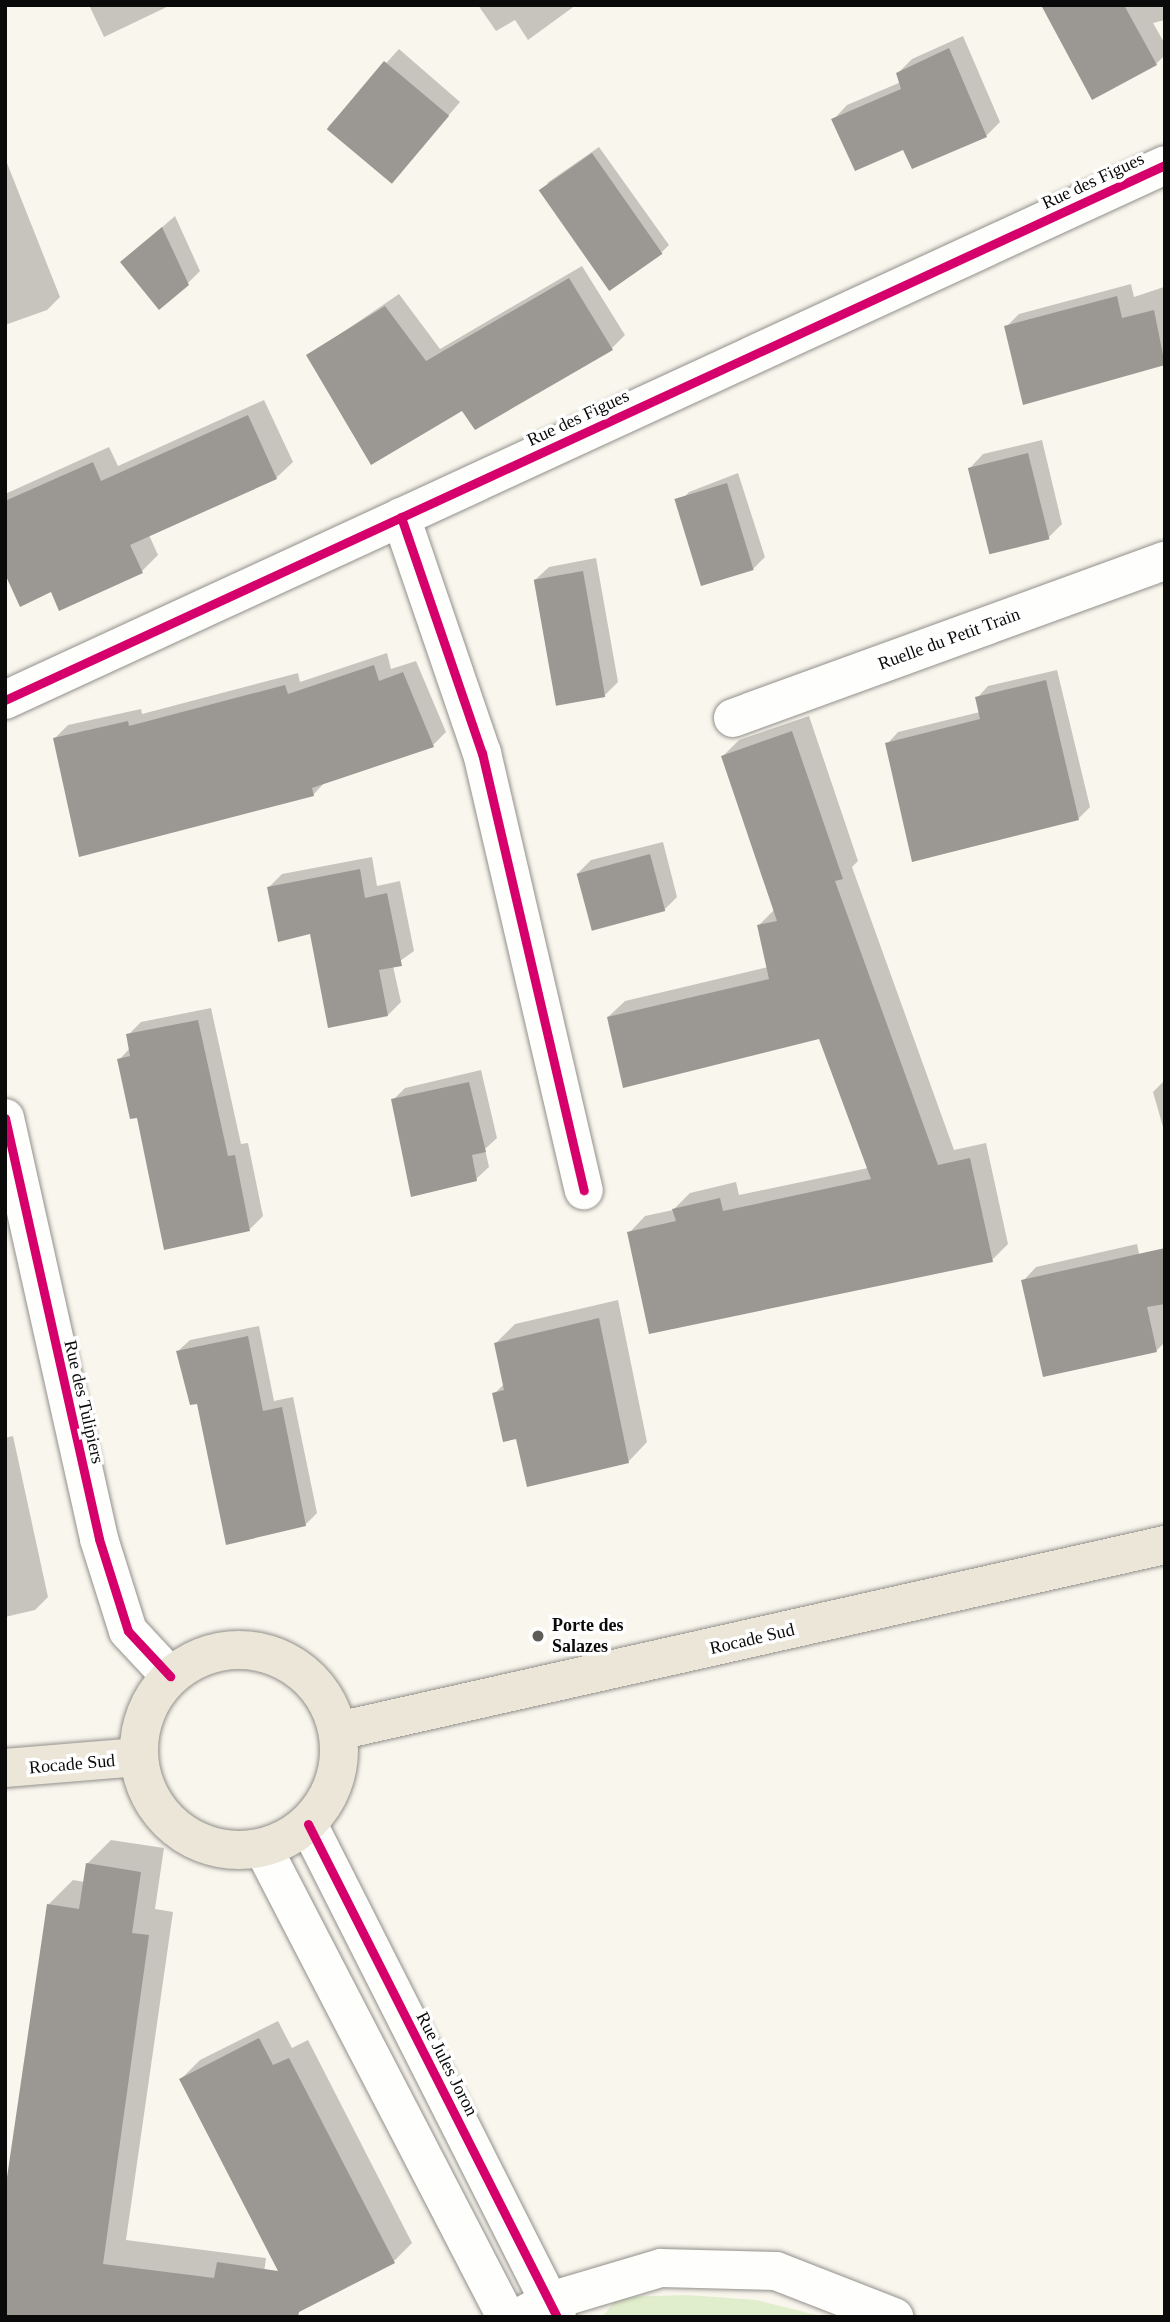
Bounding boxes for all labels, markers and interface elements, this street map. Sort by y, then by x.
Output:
street label: Rue des Figues [1039,148,1147,214]
street label: Rue des Figues [524,385,632,451]
street label: Ruelle du Petit Train [875,603,1023,675]
street label: Rue des Tulipiers [59,1338,109,1466]
place label: Porte des Salazes [552,1615,623,1658]
street label: Rocade Sud [707,1619,797,1659]
marker: Porte des Salazes [530,1628,546,1644]
street label: Rocade Sud [28,1749,116,1779]
street label: Rue Jules Joron [412,2008,482,2120]

